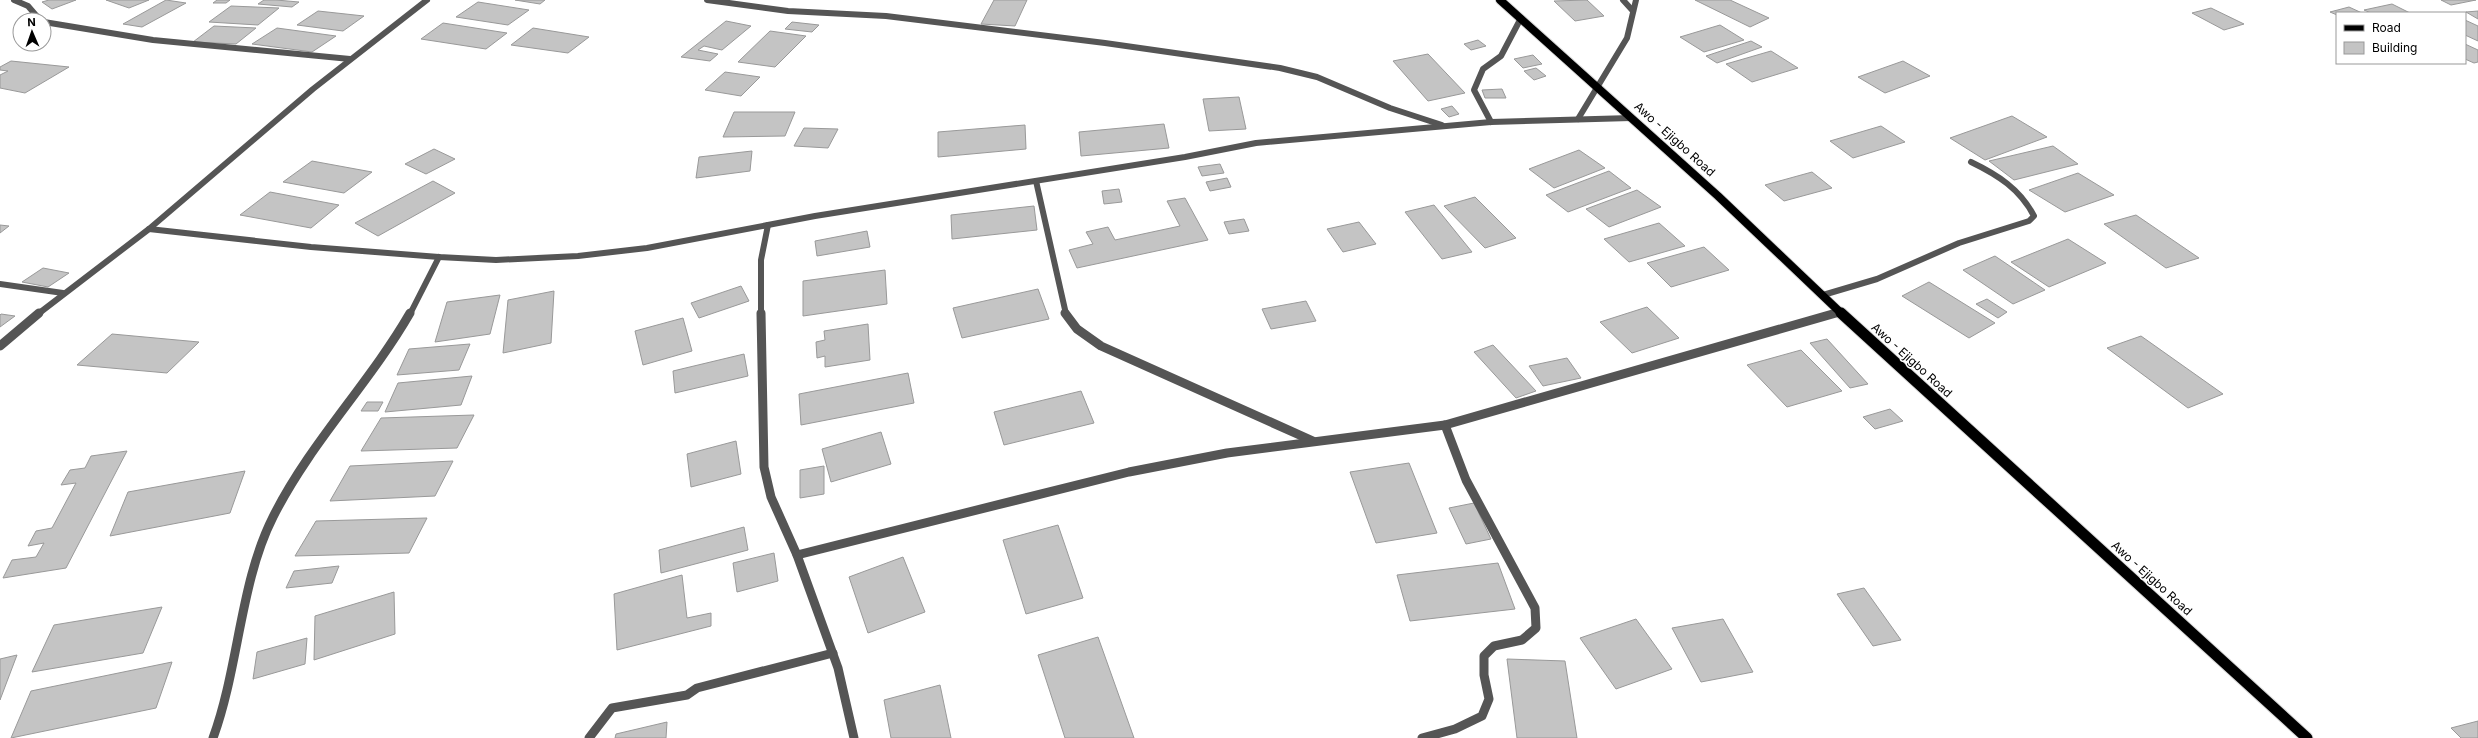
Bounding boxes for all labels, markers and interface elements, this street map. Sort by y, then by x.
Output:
north arrow [12,12,52,52]
legend [2336,12,2466,64]
text: N [27,15,36,29]
text: Road [2372,20,2401,35]
text: Building [2372,40,2417,55]
street label: Awo - Ejigbo Road [1631,99,1719,179]
street label: Awo - Ejigbo Road [1868,320,1956,400]
street label: Awo - Ejigbo Road [2108,538,2196,618]

